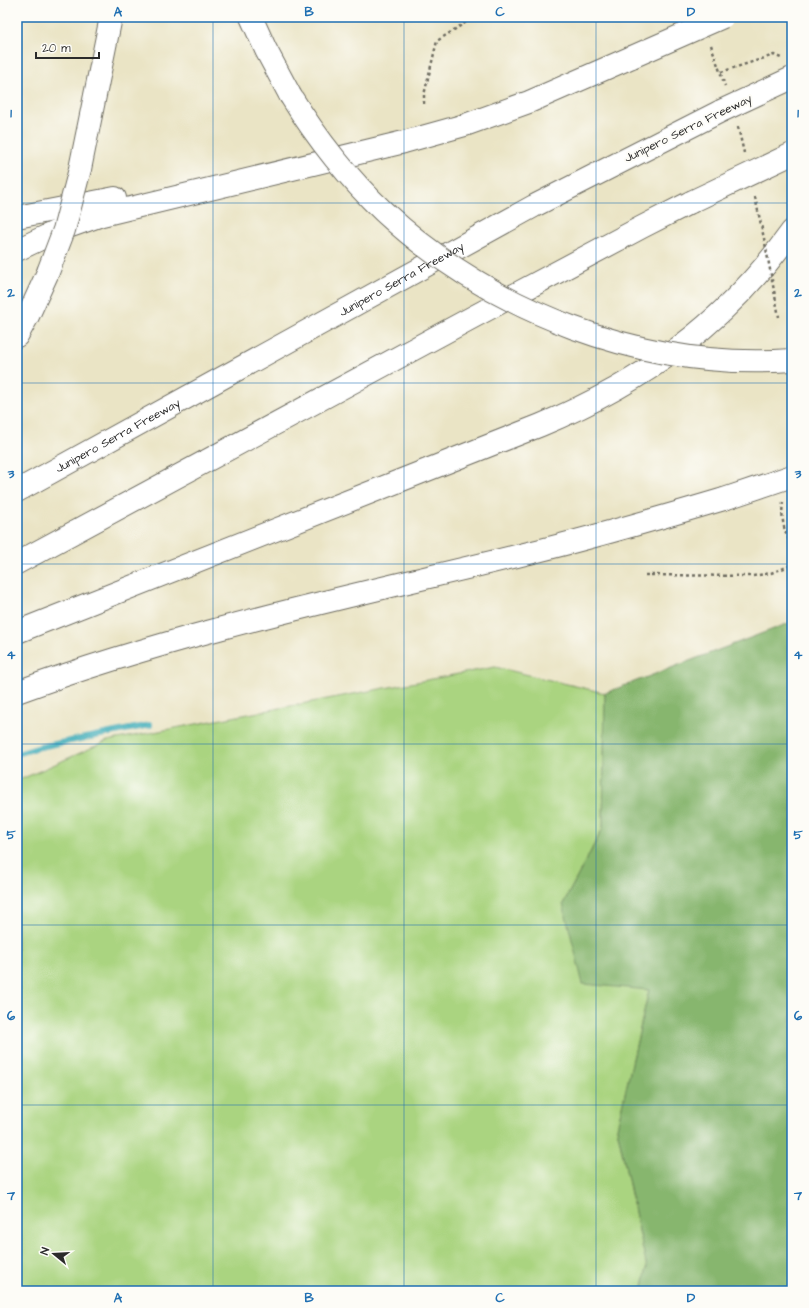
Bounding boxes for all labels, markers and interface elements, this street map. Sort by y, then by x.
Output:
text: A [114,3,123,21]
text: B [304,3,314,21]
text: C [495,3,505,21]
text: D [687,3,696,21]
scale bar [36,34,99,60]
text: 20 m [42,40,71,57]
street label: Junipero Serra Freeway [621,90,756,168]
text: 1 [10,104,12,122]
text: 1 [797,104,799,122]
street label: Junipero Serra Freeway [336,238,468,321]
text: 2 [6,284,15,302]
text: 2 [793,284,802,302]
street label: Junipero Serra Freeway [52,394,184,477]
text: 3 [7,465,15,483]
text: 3 [794,465,802,483]
text: 4 [7,646,16,664]
text: 4 [794,646,803,664]
text: 5 [6,826,16,844]
text: 5 [793,826,803,844]
text: 6 [7,1007,16,1025]
text: 6 [794,1007,803,1025]
text: 7 [6,1187,16,1205]
text: 7 [793,1187,803,1205]
north arrow [34,1234,74,1274]
text: N [37,1245,53,1257]
text: A [114,1289,123,1307]
text: B [304,1289,314,1307]
text: C [495,1289,505,1307]
text: D [687,1289,696,1307]

